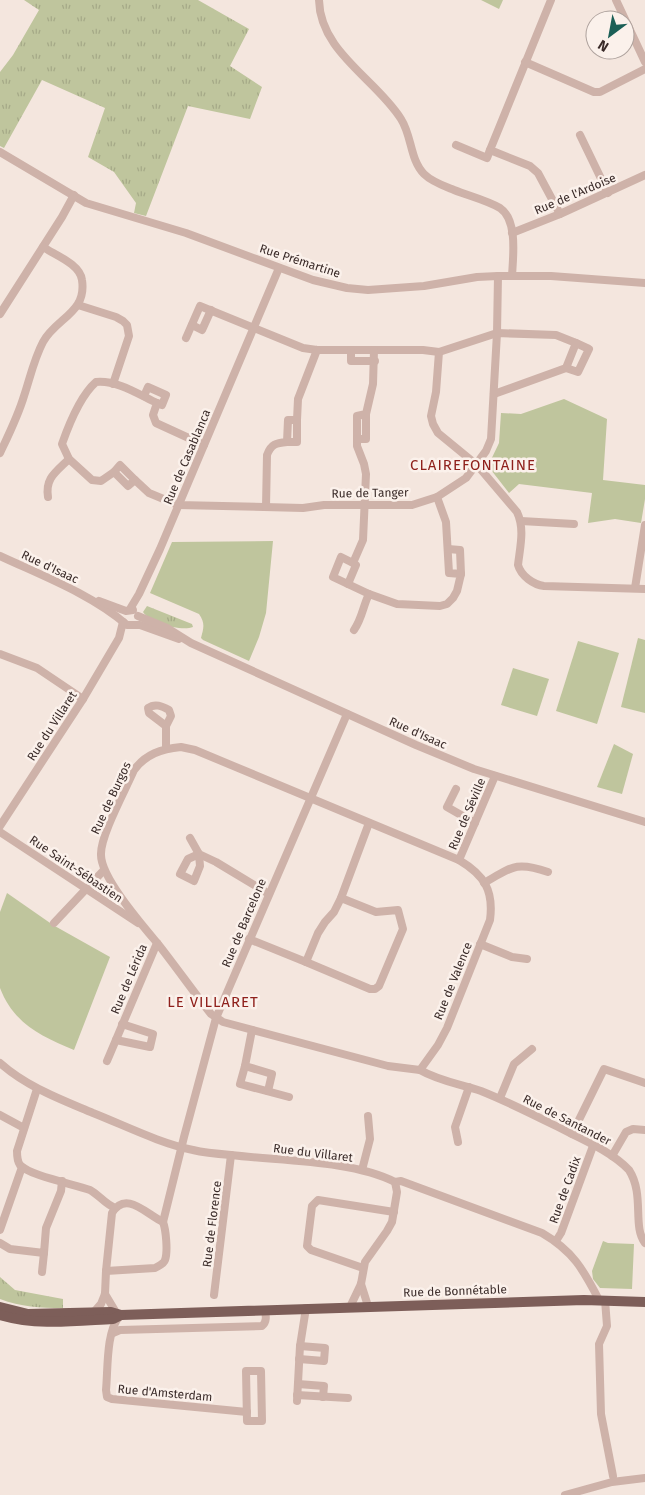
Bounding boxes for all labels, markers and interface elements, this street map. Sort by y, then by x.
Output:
north arrow [585,10,635,60]
text: N [595,36,612,55]
street label: Rue de l'Ardoise [532,170,618,218]
street label: Rue Prémartine [258,241,342,281]
street label: Rue de Casablanca [161,407,213,507]
district label: CLAIREFONTAINE [410,456,536,474]
street label: Rue de Tanger [331,485,409,501]
street label: Rue d'Isaac [19,548,81,586]
street label: Rue du Villaret [24,688,80,763]
street label: Rue d'Isaac [387,714,449,752]
street label: Rue de Burgos [88,759,134,836]
street label: Rue de Séville [446,776,488,852]
street label: Rue Saint-Sébastien [27,833,125,905]
street label: Rue de Barcelone [219,877,269,969]
street label: Rue de Valence [431,940,475,1022]
street label: Rue de Lérida [108,942,150,1016]
district label: LE VILLARET [167,993,259,1011]
street label: Rue de Santander [521,1092,614,1148]
street label: Rue du Villaret [272,1141,354,1165]
street label: Rue de Cadix [546,1154,584,1225]
street label: Rue de Florence [200,1180,224,1268]
street label: Rue de Bonnétable [403,1282,507,1300]
street label: Rue d'Amsterdam [117,1382,213,1404]

